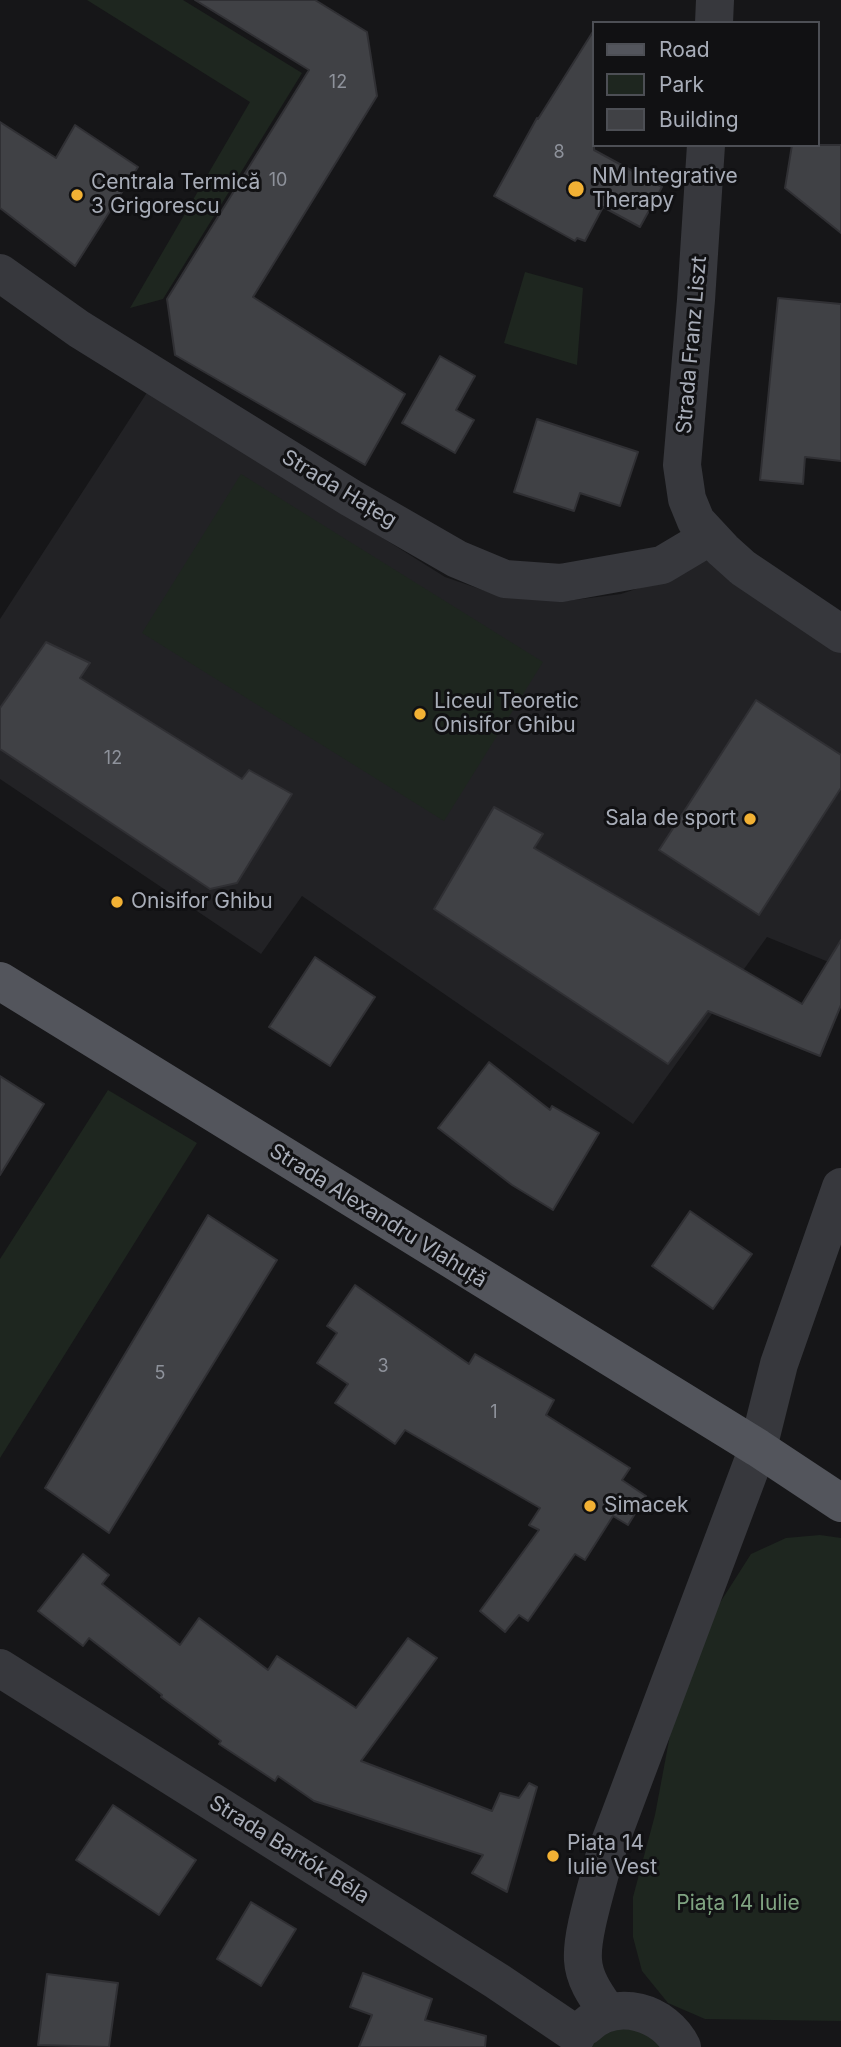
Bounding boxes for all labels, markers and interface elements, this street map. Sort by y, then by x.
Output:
legend [592,21,820,147]
text: Road [659,37,710,62]
house number: 12 [329,72,347,94]
text: Park [659,72,704,97]
text: Building [659,107,739,132]
house number: 8 [553,142,565,164]
place label: NM Integrative Therapy [592,164,738,214]
place label: Centrala Termică 3 Grigorescu [91,170,260,220]
house number: 10 [269,170,287,192]
marker: NM Integrative Therapy [566,179,586,199]
marker: Centrala Termică 3 Grigorescu [69,187,85,203]
street label: Strada Franz Liszt [672,255,712,435]
street label: Strada Hațeg [277,445,401,533]
place label: Liceul Teoretic Onisifor Ghibu [434,689,579,739]
marker: Liceul Teoretic Onisifor Ghibu [412,706,428,722]
house number: 12 [104,748,122,770]
place label: Sala de sport [605,806,736,832]
marker: Sala de sport [742,811,758,827]
place label: Onisifor Ghibu [131,889,273,915]
marker: Onisifor Ghibu [109,894,125,910]
street label: Strada Alexandru Vlahuță [265,1139,491,1293]
house number: 3 [377,1356,389,1378]
house number: 5 [155,1363,165,1385]
house number: 1 [490,1402,498,1424]
place label: Simacek [604,1493,689,1519]
marker: Simacek [582,1498,598,1514]
street label: Strada Bartók Béla [204,1791,374,1909]
place label: Piața 14 Iulie Vest [567,1831,657,1881]
marker: Piața 14 Iulie Vest [545,1848,561,1864]
park label: Piața 14 Iulie [676,1891,800,1917]

